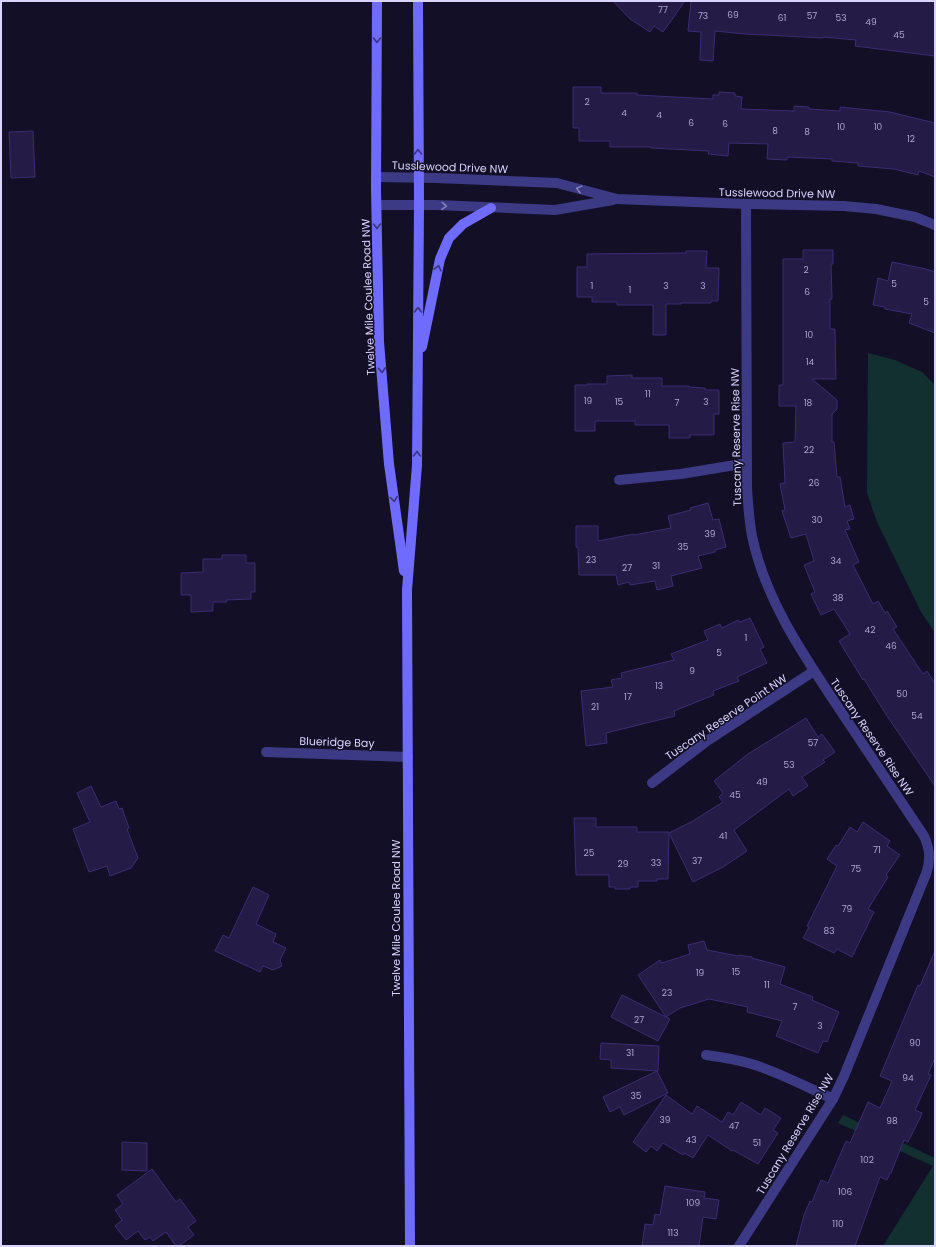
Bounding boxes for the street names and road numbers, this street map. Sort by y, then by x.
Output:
street label: Tusslewood Drive NW [392,157,509,177]
street label: Tusslewood Drive NW [719,184,836,202]
street label: Twelve Mile Coulee Road NW [357,218,379,376]
street label: Tuscany Reserve Rise NW [727,367,745,506]
street label: Tuscany Reserve Point NW [662,670,790,764]
street label: Tuscany Reserve Rise NW [827,675,917,799]
street label: Blueridge Bay [299,733,376,751]
street label: Twelve Mile Coulee Road NW [388,839,404,996]
street label: Tuscany Reserve Rise NW [752,1070,838,1197]

